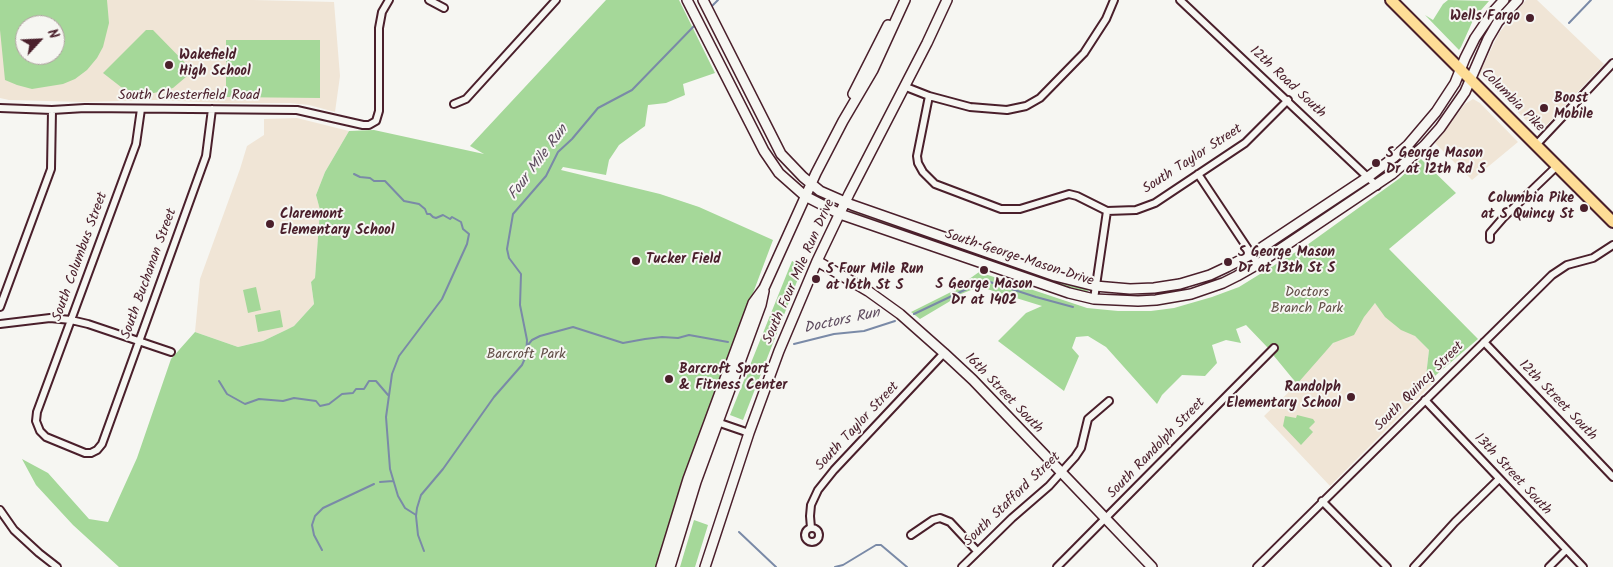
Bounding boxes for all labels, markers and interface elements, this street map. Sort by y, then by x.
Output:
place label: Wells Fargo [1450,10,1520,26]
marker: Wells Fargo [1524,12,1536,24]
north arrow [15,15,65,65]
text: N [41,25,65,43]
street label: 12th Road South [1245,43,1329,123]
place label: Wakefield High School [179,49,251,82]
marker: Wakefield High School [163,59,175,71]
street label: Columbia Pike [1477,66,1547,136]
street label: South Chesterfield Road [118,89,260,105]
place label: Boost Mobile [1554,92,1593,124]
marker: Boost Mobile [1538,102,1550,114]
water label: Four Mile Run [505,122,573,204]
street label: South Taylor Street [1140,122,1246,198]
place label: S George Mason Dr at 12th Rd S [1386,147,1486,180]
marker: S George Mason Dr at 12th Rd S [1370,157,1382,169]
street label: South Columbus Street [50,190,112,324]
place label: Columbia Pike at S Quincy St [1481,192,1574,224]
street label: South Four Mile Run Drive [760,197,840,347]
marker: Columbia Pike at S Quincy St [1578,202,1590,214]
street label: South Buchanan Street [119,206,181,342]
place label: Claremont Elementary School [280,208,394,240]
marker: Claremont Elementary School [264,218,276,230]
street label: South George Mason Drive [942,227,1096,291]
place label: S George Mason Dr at 13th St S [1238,246,1335,278]
place label: Tucker Field [646,253,721,269]
marker: Tucker Field [630,255,642,267]
marker: S George Mason Dr at 13th St S [1222,256,1234,268]
place label: S Four Mile Run at 16th St S [826,263,923,296]
marker: S George Mason Dr at 1402 [978,264,990,276]
marker: S Four Mile Run at 16th St S [810,273,822,285]
place label: S George Mason Dr at 1402 [935,278,1033,310]
park label: Doctors Branch Park [1271,286,1343,318]
water label: Doctors Run [802,305,882,339]
street label: South Quincy Street [1372,339,1468,435]
park label: Barcroft Park [487,348,565,364]
street label: 16th Street South [960,350,1046,438]
street label: 12th Street South [1514,357,1600,445]
place label: Barcroft Sport & Fitness Center [679,363,787,396]
marker: Barcroft Sport & Fitness Center [663,373,675,385]
street label: South Taylor Street [813,379,903,475]
place label: Randolph Elementary School [1227,381,1341,414]
marker: Randolph Elementary School [1345,391,1357,403]
street label: South Randolph Street [1105,395,1209,503]
street label: 13th Street South [1470,431,1554,519]
street label: South Stafford Street [961,449,1065,551]

